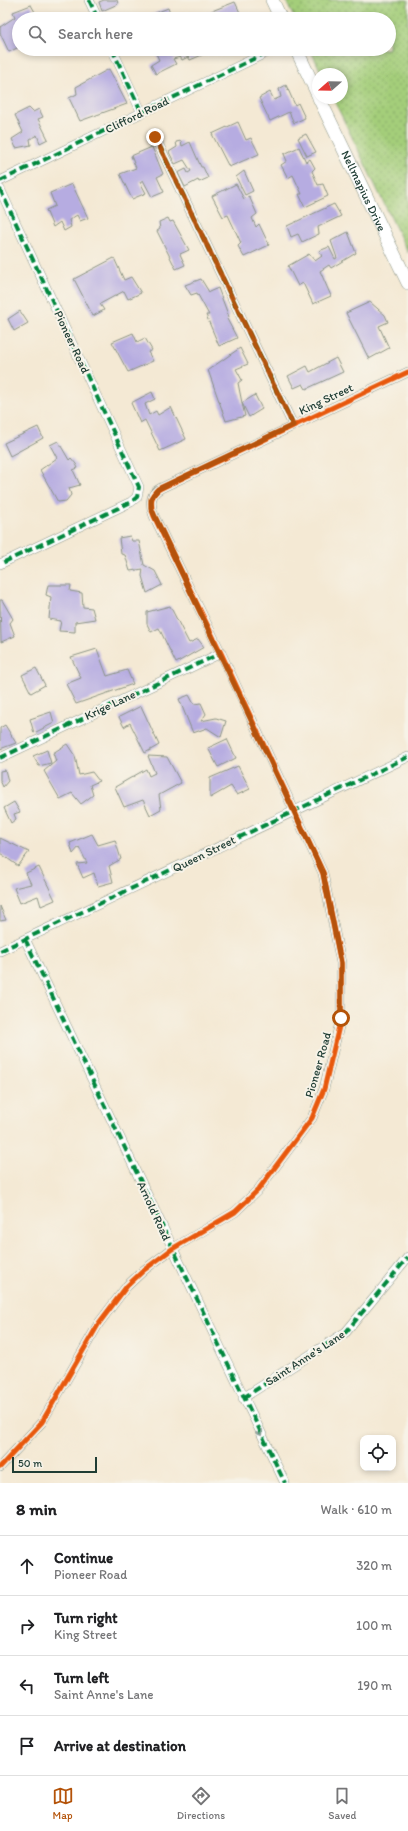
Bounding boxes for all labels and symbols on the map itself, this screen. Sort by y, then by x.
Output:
north arrow [312,68,348,104]
street label: Clifford Road [103,93,171,136]
route end [146,128,164,146]
street label: Nellmapius Drive [338,148,389,234]
street label: Pioneer Road [51,308,93,376]
street label: King Street [297,380,356,418]
street label: Krige Lane [82,687,138,723]
street label: Queen Street [170,833,238,875]
route start [332,1009,350,1027]
street label: Pioneer Road [302,1030,334,1099]
street label: Arnold Road [134,1179,174,1243]
street label: Saint Anne's Lane [263,1327,348,1389]
one-way arrow [255,1429,263,1436]
scale bar [12,1455,97,1474]

